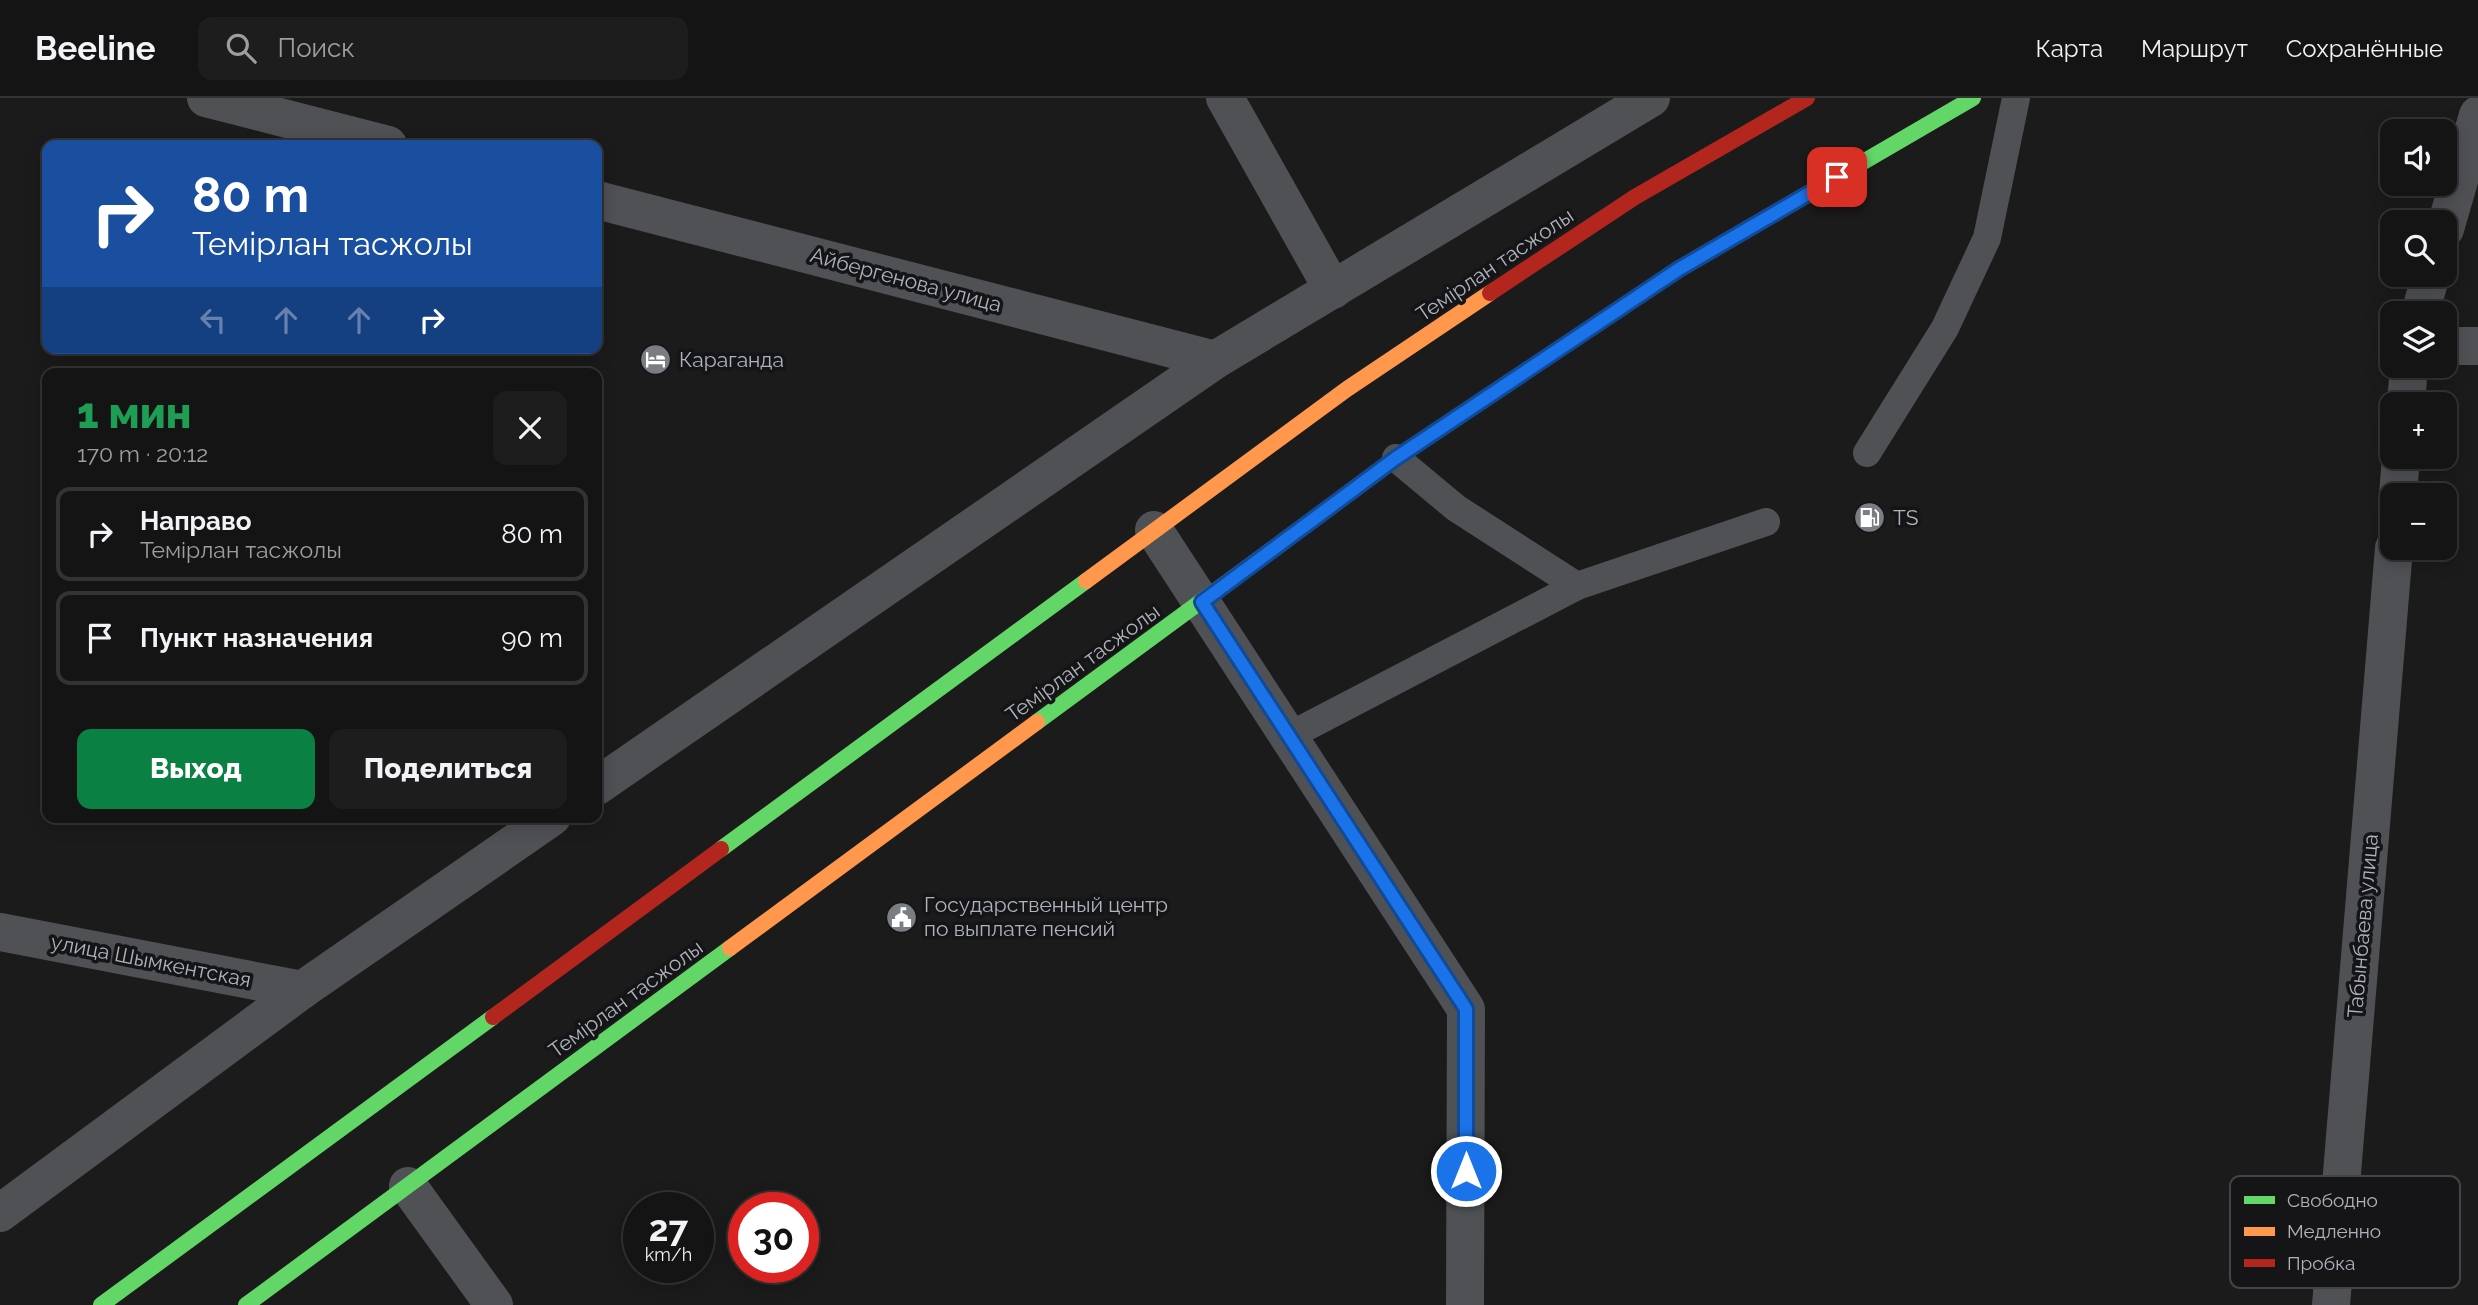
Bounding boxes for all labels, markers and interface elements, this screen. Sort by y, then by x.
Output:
search box [198,17,688,80]
text: Beeline [35,29,156,68]
icon: search [222,29,260,67]
text: Поиск [278,33,355,63]
text: Карта [2035,34,2103,63]
text: Маршрут [2141,34,2248,63]
text: Сохранённые [2286,34,2443,63]
map controls [2380,119,2457,560]
button: sound [2380,119,2457,196]
pin [1807,147,1867,207]
icon: arrive [1818,158,1856,196]
text: 80 m [192,166,309,223]
icon: right [77,168,168,259]
street label: Темірлан тасжолы [1411,203,1578,326]
button: search [2380,210,2457,287]
text: Темірлан тасжолы [192,225,473,262]
street label: Айбергенова улица [808,242,1005,317]
icon: left [194,301,232,339]
icon: ahead [267,301,305,339]
icon: ahead [340,301,378,339]
icon: right [413,301,451,339]
button: layers [2380,301,2457,378]
hotel icon: Караганда [639,343,673,377]
place label: Караганда [679,347,784,372]
text: 1 мин [77,389,191,438]
button: close [493,391,567,465]
button: + [2380,392,2457,469]
text: 170 m · 20:12 [77,440,208,467]
button: − [2380,483,2457,560]
fuel station icon: TS [1853,501,1887,535]
place label: TS [1893,505,1919,530]
text: Направо [140,506,251,536]
icon: right [81,515,119,553]
text: 80 m [501,519,563,549]
text: Темірлан тасжолы [140,536,342,563]
street label: Темірлан тасжолы [1001,598,1165,727]
icon: arrive [81,619,119,657]
text: Пункт назначения [140,623,373,653]
text: 90 m [501,623,563,653]
button: Выход [77,729,315,809]
button: Поделиться [329,729,567,809]
street label: Табынбаева улица [2342,833,2383,1019]
place label: Государственный центр по выплате пенсий [924,892,1168,941]
public building icon: Государственный центр по выплате пенсий [884,900,918,934]
street label: улица Шымкентская [49,929,253,992]
street label: Темірлан тасжолы [544,934,708,1063]
position arrow [1429,1134,1503,1208]
legend [2230,1176,2460,1288]
text: Свободно [2287,1189,2378,1211]
speed limit sign: 30 [728,1192,819,1283]
text: 27 [649,1208,688,1249]
text: Медленно [2287,1220,2381,1242]
text: km/h [645,1244,692,1265]
text: Пробка [2287,1252,2355,1274]

